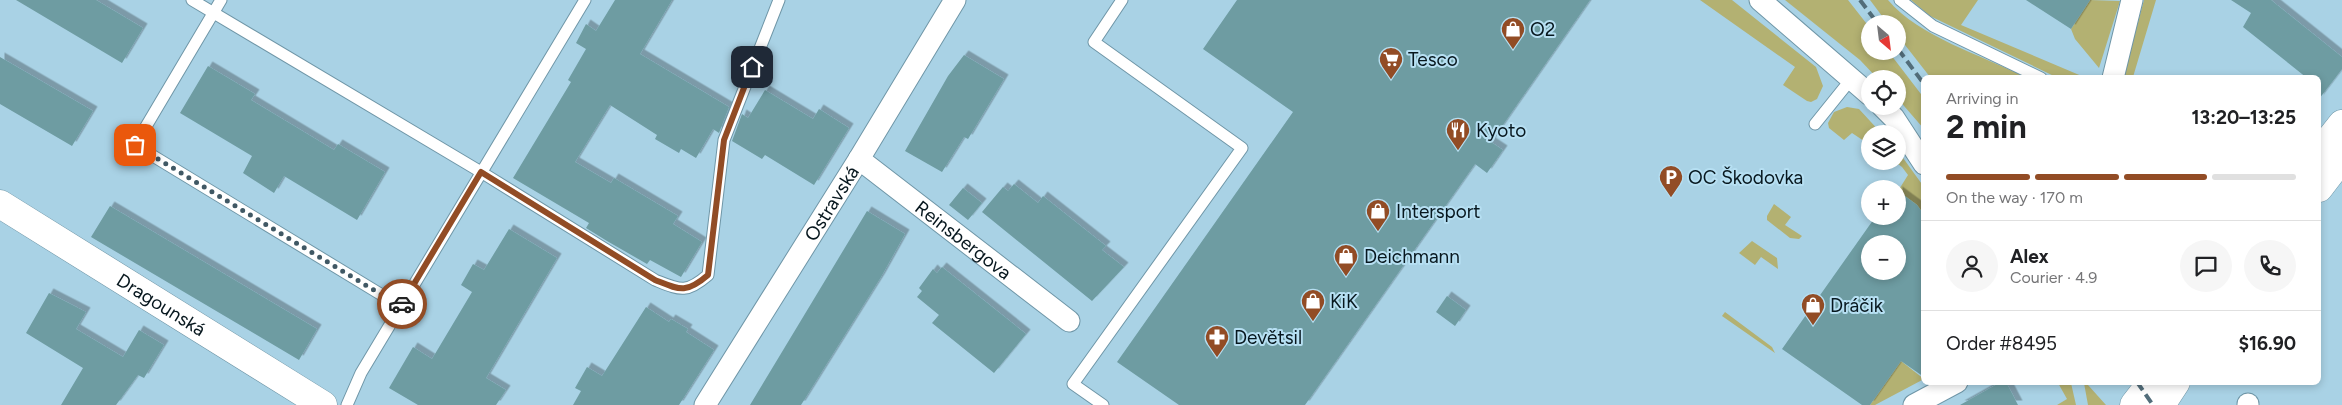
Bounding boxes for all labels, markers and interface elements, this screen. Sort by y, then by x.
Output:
north arrow [1861,15,1906,60]
map controls [1861,15,1906,280]
shop icon: O2 [1500,16,1526,50]
place label: O2 [1530,18,1555,41]
pin [731,46,773,88]
supermarket icon: Tesco [1378,46,1404,80]
place label: Tesco [1408,48,1458,71]
icon: home [738,53,766,81]
button: locate [1861,70,1906,115]
text: Arriving in [1946,89,2018,108]
text: 13:20–13:25 [2192,106,2296,129]
text: 2 min [1946,108,2027,146]
restaurant icon: Kyoto [1445,117,1471,151]
place label: Kyoto [1476,119,1526,142]
pin [114,124,156,166]
button: layers [1861,125,1906,170]
icon: bag [121,131,149,159]
street label: Ostravská [800,162,864,245]
parking icon: OC Škodovka [1658,164,1684,198]
place label: OC Škodovka [1688,166,1803,189]
button: + [1861,180,1906,225]
text: On the way · 170 m [1946,188,2083,207]
street label: Reinsbergova [910,196,1016,284]
shop icon: Intersport [1365,198,1391,232]
place label: Intersport [1396,200,1480,223]
button: − [1861,235,1906,280]
button: person [1946,240,1998,292]
button: chat [2180,240,2232,292]
button: phone [2244,240,2296,292]
shop icon: Deichmann [1333,243,1359,277]
place label: Deichmann [1364,245,1460,268]
text: Alex [2010,245,2049,268]
text: Courier · 4.9 [2010,268,2097,287]
street label: Dragounská [112,269,210,341]
courier [377,279,427,329]
shop icon: KiK [1300,288,1326,322]
icon: car [388,290,416,318]
place label: KiK [1330,290,1358,313]
shop icon: Dráčik [1800,292,1826,326]
place label: Dráčik [1830,294,1884,317]
pharmacy icon: Devětsil [1204,324,1230,358]
place label: Devětsil [1234,326,1302,349]
text: Order #8495 [1946,332,2057,355]
text: $16.90 [2238,332,2296,355]

